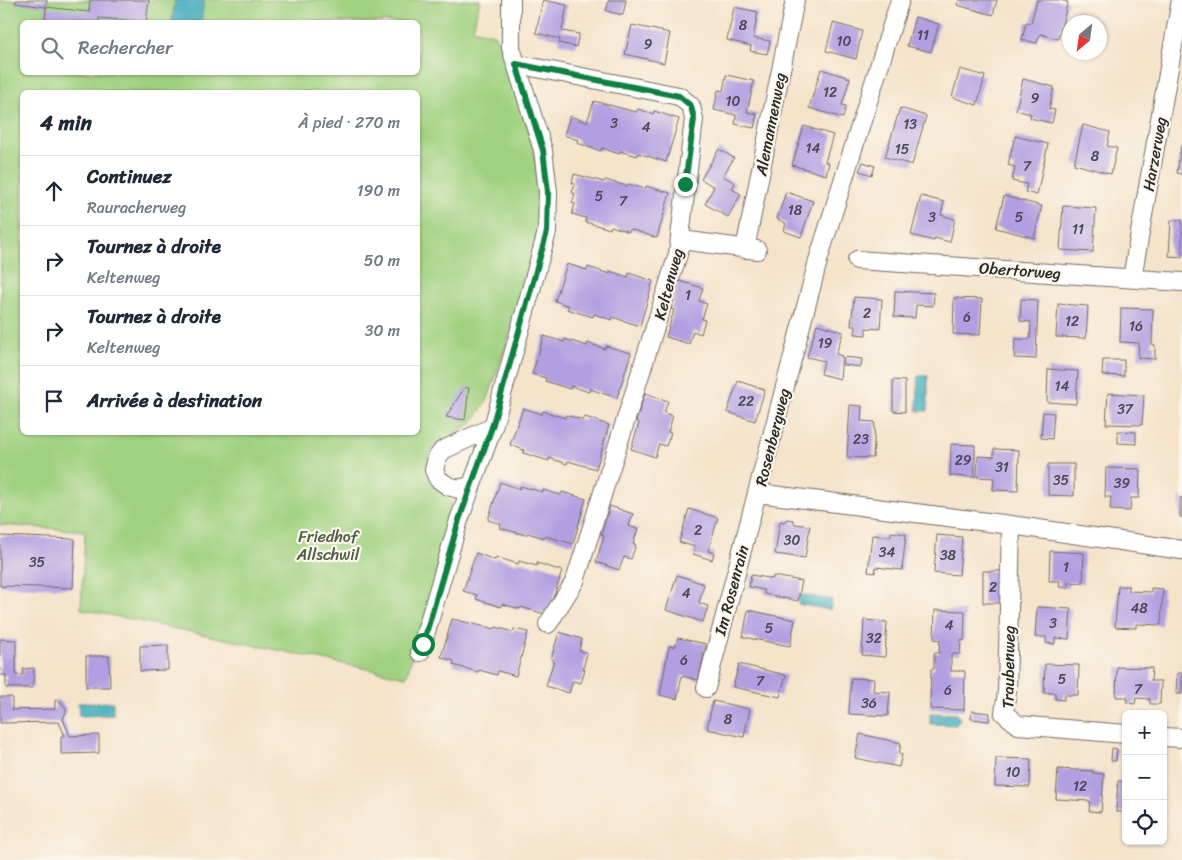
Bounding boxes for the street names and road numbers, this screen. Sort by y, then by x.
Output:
street label: Alemannenweg [746,70,795,179]
street label: Harzerweg [1134,115,1175,194]
street label: Keltenweg [645,245,692,323]
street label: Obertorweg [978,253,1062,288]
street label: Rosenbergweg [746,385,799,489]
street label: Im Rosenrain [705,541,758,640]
street label: Traubenweg [993,625,1024,709]

